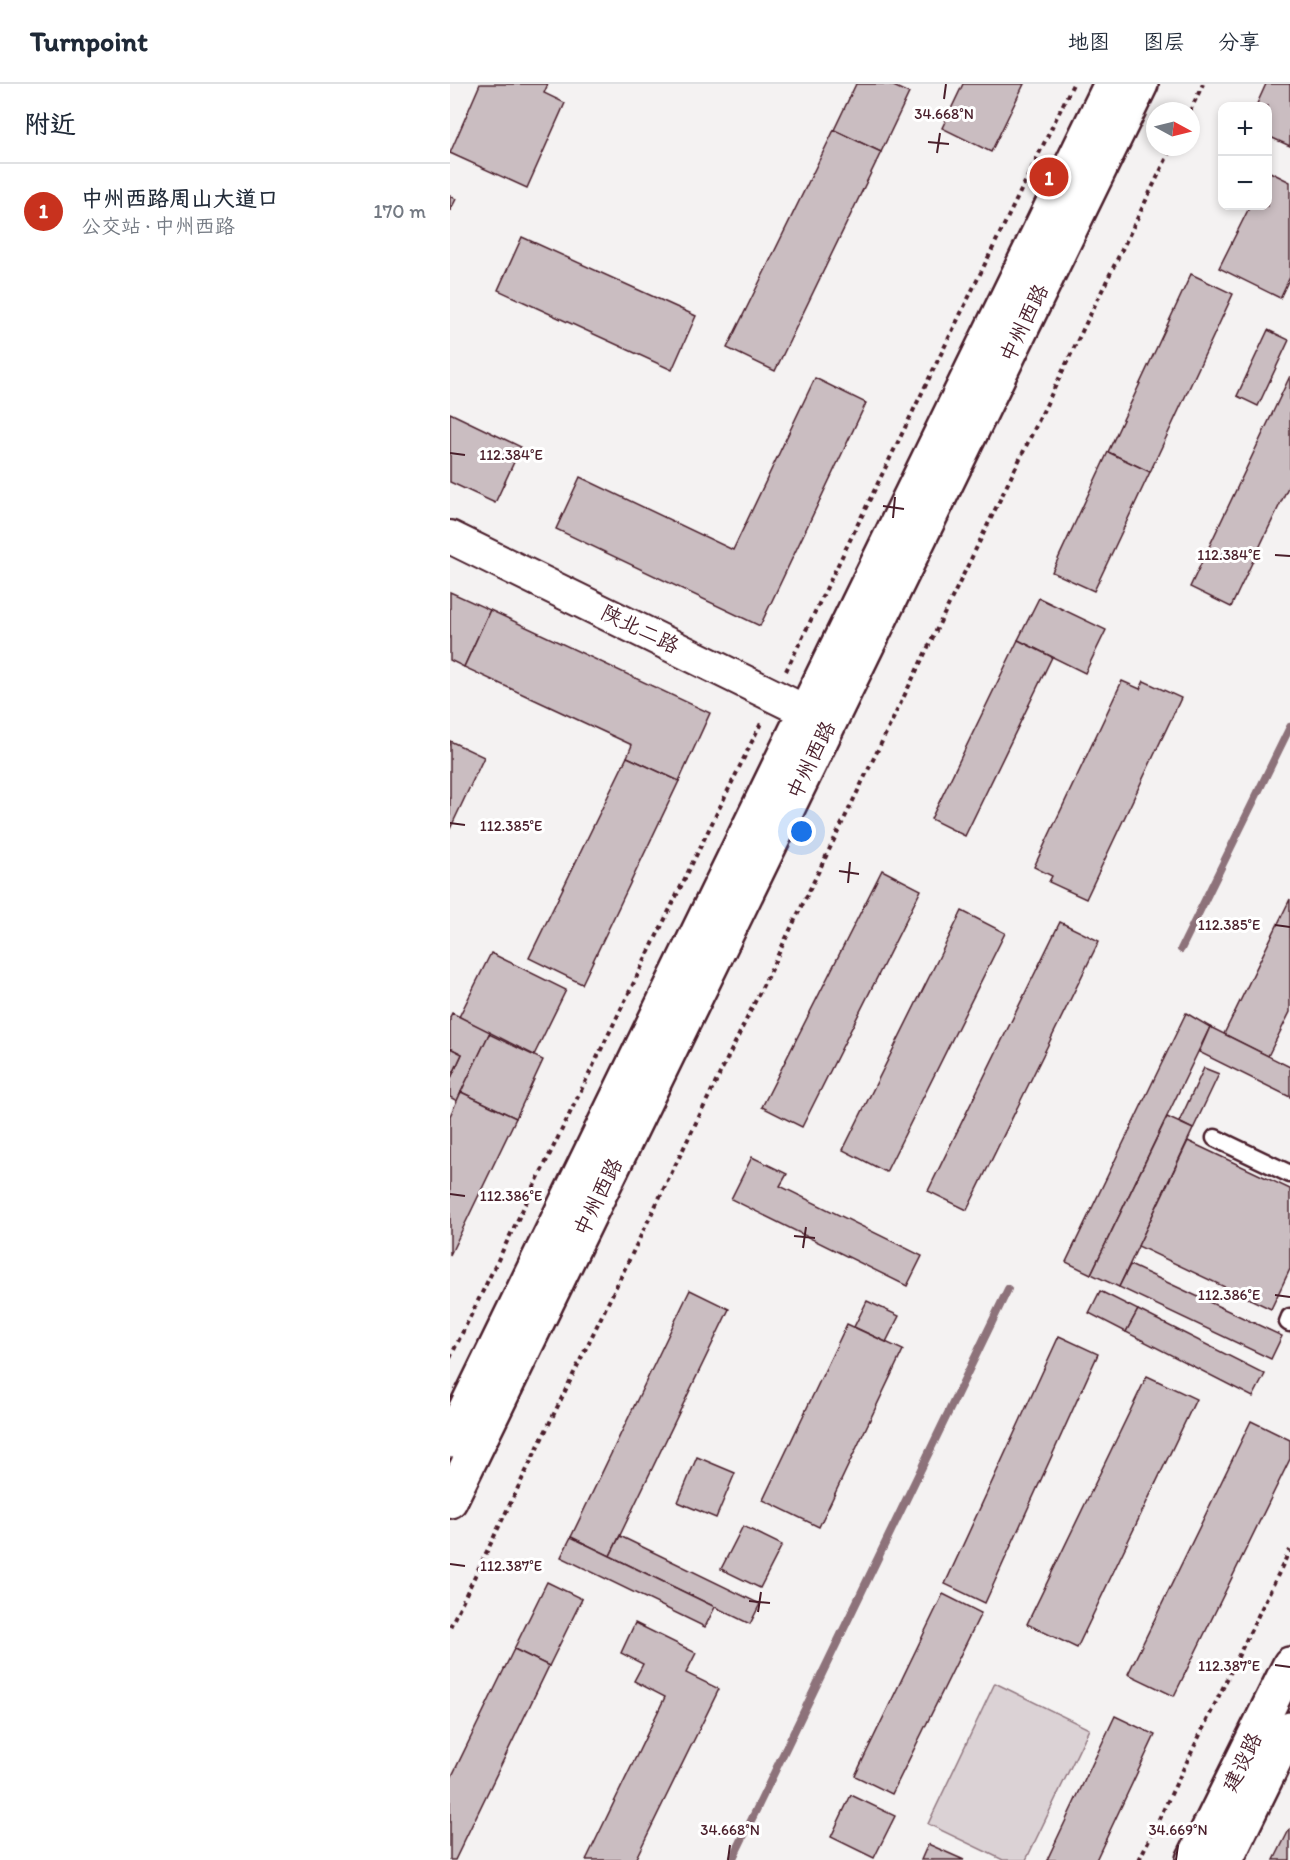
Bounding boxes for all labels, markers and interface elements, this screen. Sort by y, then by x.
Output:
text: Turnpoint [30,24,148,58]
text: 地图 [1068,29,1110,54]
text: 图层 [1143,29,1185,54]
text: 分享 [1218,29,1260,54]
north arrow [1146,102,1200,156]
map controls [1218,102,1272,210]
button: + [1218,102,1272,156]
text: 34.668°N [914,105,974,123]
text: 附近 [24,108,76,140]
pin: 1 [1030,154,1068,200]
button: − [1218,156,1272,210]
text: 中州西路周山大道口 [81,185,279,212]
text: 1 [39,199,48,223]
text: 170 m [373,199,426,223]
text: 公交站 · 中州西路 [81,214,235,238]
street label: 中州西路 [994,280,1053,366]
text: 112.384°E [479,446,543,464]
text: 112.384°E [1197,546,1261,564]
street label: 陕北二路 [597,599,683,658]
street label: 中州西路 [781,717,840,803]
text: 112.385°E [480,817,542,835]
your location [787,817,816,846]
text: 112.385°E [1198,916,1260,934]
street label: 中州西路 [568,1154,627,1240]
text: 112.386°E [480,1187,542,1205]
text: 112.386°E [1198,1286,1260,1304]
text: 112.387°E [480,1557,542,1575]
text: 112.387°E [1198,1657,1260,1675]
street label: 建设路 [1217,1728,1267,1796]
text: 34.668°N [700,1821,760,1839]
text: 34.669°N [1148,1821,1208,1839]

